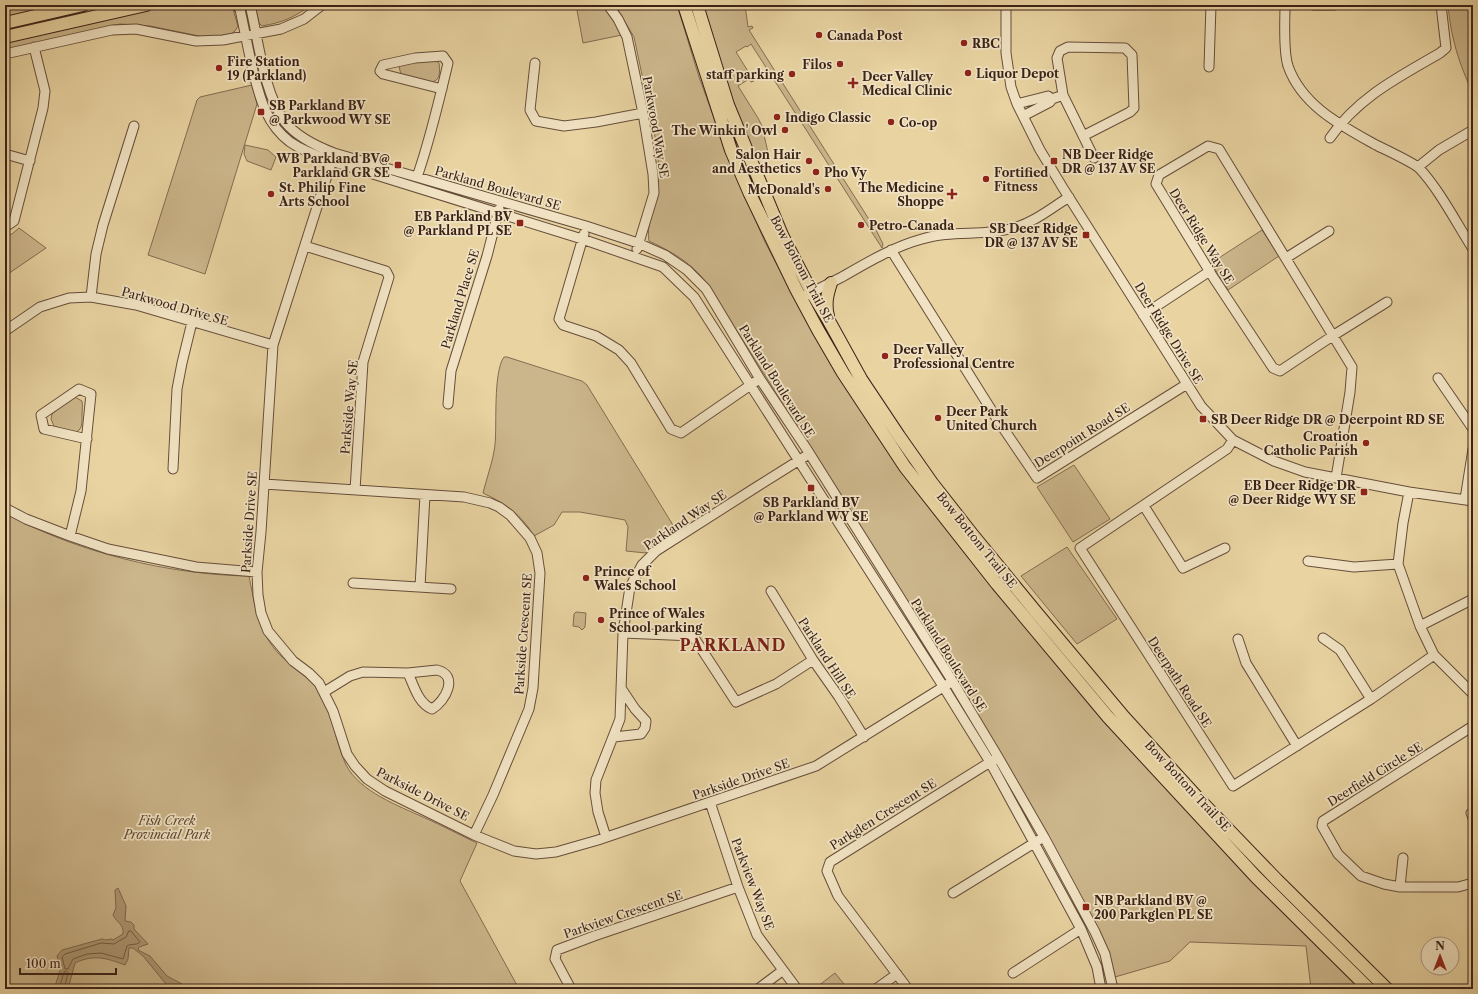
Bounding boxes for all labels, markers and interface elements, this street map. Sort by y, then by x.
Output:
place label: Canada Post [827,28,903,43]
marker: Canada Post [814,30,824,40]
place label: RBC [972,36,1000,51]
marker: RBC [959,38,969,48]
place label: Fire Station 19 (Parkland) [227,54,306,83]
place label: Filos [802,57,832,72]
marker: Filos [835,59,845,69]
marker: Fire Station 19 (Parkland) [214,63,224,73]
place label: Liquor Depot [976,66,1059,81]
place label: staff parking [706,67,785,82]
marker: Liquor Depot [963,68,973,78]
marker: staff parking [787,69,797,79]
place label: Deer Valley Medical Clinic [862,69,952,98]
street label: Parkwood Way SE [640,75,672,179]
marker: Deer Valley Medical Clinic [847,77,859,89]
place label: SB Parkland BV @ Parkwood WY SE [269,98,391,127]
marker: SB Parkland BV @ Parkwood WY SE [256,107,266,117]
place label: Indigo Classic [785,110,871,125]
marker: Indigo Classic [772,112,782,122]
place label: Co-op [899,115,937,130]
marker: Co-op [886,117,896,127]
place label: The Winkin' Owl [671,123,777,138]
marker: The Winkin' Owl [780,125,790,135]
place label: Salon Hair and Aesthetics [712,147,801,176]
place label: NB Deer Ridge DR @ 137 AV SE [1062,147,1156,176]
place label: WB Parkland BV@ Parkland GR SE [275,151,390,180]
marker: Salon Hair and Aesthetics [804,156,814,166]
marker: NB Deer Ridge DR @ 137 AV SE [1049,156,1059,166]
marker: WB Parkland BV@ Parkland GR SE [393,160,403,170]
street label: Parkland Boulevard SE [433,163,563,213]
place label: Pho Vy [824,165,867,180]
place label: Fortified Fitness [994,165,1048,194]
marker: Pho Vy [811,167,821,177]
marker: Fortified Fitness [981,174,991,184]
place label: St. Philip Fine Arts School [278,180,366,209]
place label: The Medicine Shoppe [858,180,944,209]
place label: McDonald's [747,182,820,197]
marker: McDonald's [823,184,833,194]
street label: Deer Ridge Way SE [1167,186,1237,286]
marker: St. Philip Fine Arts School [266,189,276,199]
marker: The Medicine Shoppe [947,189,957,199]
place label: EB Parkland BV @ Parkland PL SE [403,209,513,238]
street label: Bow Bottom Trail SE [767,213,837,325]
marker: EB Parkland BV @ Parkland PL SE [515,218,525,228]
place label: Petro-Canada [869,218,955,233]
marker: Petro-Canada [856,220,866,230]
place label: SB Deer Ridge DR @ 137 AV SE [984,221,1078,250]
marker: SB Deer Ridge DR @ 137 AV SE [1081,230,1091,240]
street label: Parkland Place SE [438,247,482,351]
street label: Deer Ridge Drive SE [1132,279,1206,387]
street label: Parkwood Drive SE [120,284,230,328]
street label: Parkland Boulevard SE [736,322,818,440]
place label: Deer Valley Professional Centre [893,342,1015,371]
marker: Deer Valley Professional Centre [880,351,890,361]
street label: Parkside Way SE [337,359,361,455]
street label: Deerpoint Road SE [1031,400,1133,470]
place label: Deer Park United Church [946,404,1038,433]
place label: SB Deer Ridge DR @ Deerpoint RD SE [1211,412,1445,427]
marker: Deer Park United Church [933,413,943,423]
marker: SB Deer Ridge DR @ Deerpoint RD SE [1198,414,1208,424]
place label: Croation Catholic Parish [1264,429,1359,458]
marker: Croation Catholic Parish [1361,438,1371,448]
street label: Parkside Drive SE [238,471,260,573]
place label: EB Deer Ridge DR @ Deer Ridge WY SE [1228,478,1357,507]
marker: SB Parkland BV @ Parkland WY SE [806,483,816,493]
street label: Parkland Way SE [641,487,729,553]
marker: EB Deer Ridge DR @ Deer Ridge WY SE [1359,487,1369,497]
street label: Bow Bottom Trail SE [934,489,1020,591]
place label: SB Parkland BV @ Parkland WY SE [754,495,869,524]
place label: Prince of Wales School [593,564,676,593]
street label: Parkside Crescent SE [511,573,535,695]
marker: Prince of Wales School [581,573,591,583]
street label: Parkland Boulevard SE [908,596,990,714]
place label: Prince of Wales School parking [609,606,705,635]
marker: Prince of Wales School parking [596,615,606,625]
street label: Parkland Hill SE [795,615,859,701]
street label: Deerpath Road SE [1145,634,1215,730]
district label: PARKLAND [680,635,786,655]
street label: Bow Bottom Trail SE [1142,737,1234,835]
street label: Deerfield Circle SE [1325,739,1425,809]
street label: Parkside Drive SE [690,755,792,803]
street label: Parkside Drive SE [374,764,472,824]
street label: Parkglen Crescent SE [827,775,939,853]
park label: Fish Creek Provincial Park [123,813,211,842]
street label: Parkview Way SE [728,836,778,932]
street label: Parkview Crescent SE [562,887,684,941]
place label: NB Parkland BV @ 200 Parkglen PL SE [1094,893,1213,922]
marker: NB Parkland BV @ 200 Parkglen PL SE [1081,902,1091,912]
north arrow [1420,936,1460,976]
text: N [1435,939,1445,953]
scale bar [20,950,116,976]
text: 100 m [26,956,61,971]

